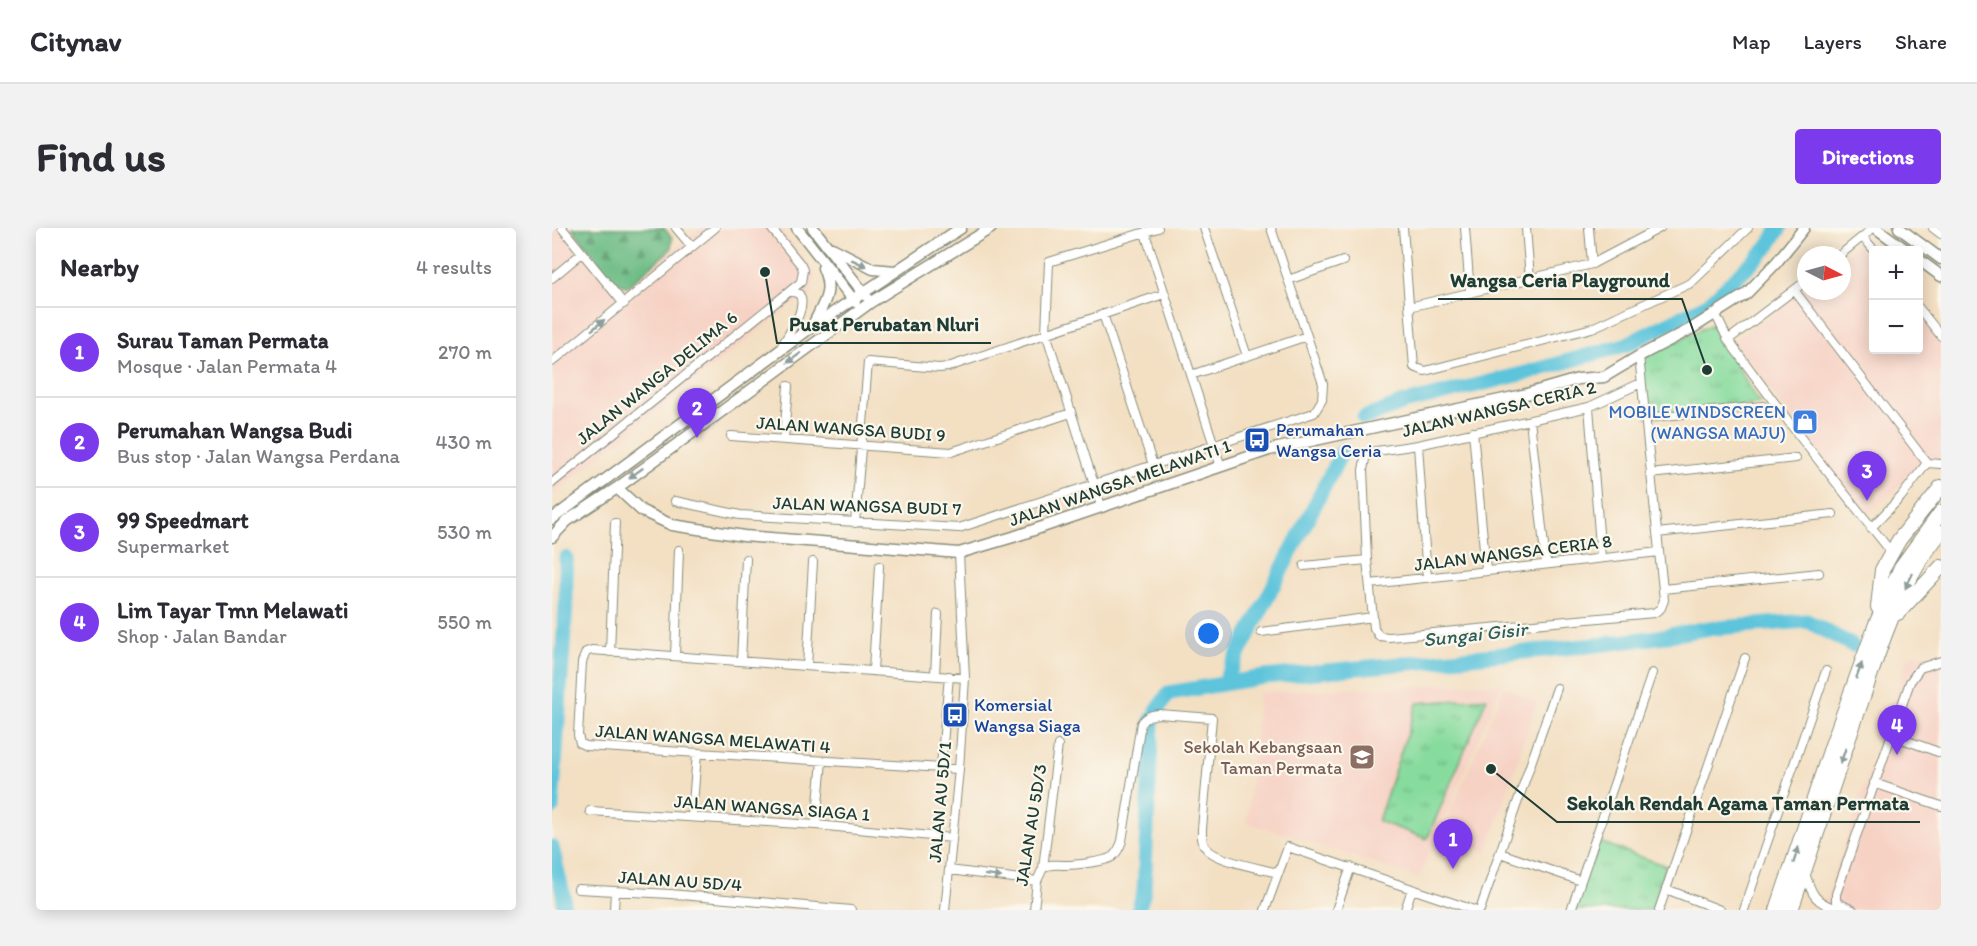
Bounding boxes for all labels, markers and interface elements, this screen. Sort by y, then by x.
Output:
text: Citynav [30,24,121,58]
text: Map [1732,29,1771,54]
text: Layers [1804,29,1862,54]
text: Share [1895,29,1947,54]
button: Directions [1795,129,1941,184]
text: Find us [36,131,166,182]
north arrow [1797,246,1851,300]
map controls [1869,246,1923,354]
button: + [1869,246,1923,300]
text: Nearby [60,251,139,283]
text: 4 results [416,255,492,279]
one-way arrow [851,258,868,267]
callout: Wangsa Ceria Playground [1438,261,1682,299]
text: Wangsa Ceria Playground [1450,268,1671,293]
button: − [1869,300,1923,354]
callout: Pusat Perubatan Nluri [777,305,991,343]
street label: JALAN WANGA DELIMA 6 [572,306,742,450]
text: Pusat Perubatan Nluri [789,312,979,336]
one-way arrow [590,320,605,332]
text: Surau Taman Permata [117,327,329,354]
text: 1 [75,340,84,364]
text: 270 m [438,340,492,364]
one-way arrow [786,352,802,364]
text: Mosque · Jalan Permata 4 [117,354,337,378]
street label: JALAN WANGSA CERIA 2 [1400,376,1599,442]
pin: 2 [678,388,716,438]
place label: MOBILE WINDSCREEN (WANGSA MAJU) [1609,401,1786,444]
shop icon: MOBILE WINDSCREEN (WANGSA MAJU) [1790,407,1820,437]
street label: JALAN WANGSA BUDI 9 [756,411,946,447]
text: Perumahan Wangsa Budi [117,417,352,444]
place label: Perumahan Wangsa Ceria [1276,419,1381,462]
bus stop icon: Perumahan Wangsa Ceria [1242,425,1272,455]
text: 2 [74,430,85,454]
text: 430 m [435,430,492,454]
street label: JALAN WANGSA MELAWATI 1 [1006,435,1234,531]
text: Bus stop · Jalan Wangsa Perdana [117,444,400,468]
pin: 3 [1848,452,1886,501]
one-way arrow [629,467,645,479]
street label: JALAN WANGSA BUDI 7 [772,492,962,520]
text: 99 Speedmart [117,507,249,534]
text: 3 [74,520,85,544]
text: 530 m [437,520,492,544]
street label: JALAN WANGSA CERIA 8 [1413,530,1613,576]
text: Supermarket [117,534,229,558]
one-way arrow [1904,572,1913,589]
text: Lim Tayar Tmn Melawati [117,597,348,624]
text: 4 [73,610,86,634]
text: 550 m [437,610,492,634]
water label: Sungai Gisir [1422,616,1530,651]
your location [1194,619,1223,648]
text: Shop · Jalan Bandar [117,624,287,648]
one-way arrow [1855,661,1865,679]
place label: Komersial Wangsa Siaga [974,694,1081,737]
bus stop icon: Komersial Wangsa Siaga [940,700,970,730]
pin: 4 [1878,706,1916,755]
street label: JALAN WANGSA MELAWATI 4 [595,720,831,758]
place label: Sekolah Kebangsaan Taman Permata [1183,736,1342,779]
street label: JALAN AU 5D/1 [924,740,956,864]
school or university icon: Sekolah Kebangsaan Taman Permata [1347,742,1377,772]
one-way arrow [1838,747,1848,765]
street label: JALAN AU 5D/3 [1011,762,1052,888]
callout: Sekolah Rendah Agama Taman Permata [1557,784,1920,822]
street label: JALAN WANGSA SIAGA 1 [673,790,871,826]
text: Sekolah Rendah Agama Taman Permata [1567,791,1910,816]
pin: 1 [1434,820,1472,869]
one-way arrow [1792,845,1801,863]
street label: JALAN AU 5D/4 [617,866,743,896]
one-way arrow [983,871,1002,880]

